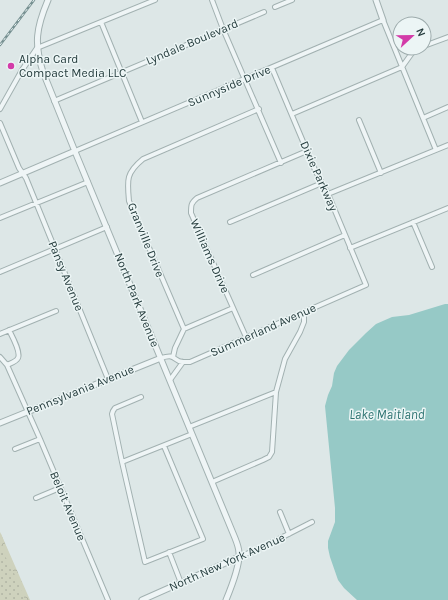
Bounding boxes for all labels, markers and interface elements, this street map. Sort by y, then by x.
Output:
street label: Lyndale Boulevard [144,16,240,68]
north arrow [392,16,432,56]
text: N [413,26,428,39]
place label: Alpha Card Compact Media LLC [19,52,126,80]
marker: Alpha Card Compact Media LLC [6,61,16,71]
street label: Sunnyside Drive [185,62,273,110]
street label: Dixie Parkway [297,139,341,214]
street label: Granville Drive [125,201,167,279]
street label: Williams Drive [187,217,233,295]
street label: Pansy Avenue [46,239,86,313]
street label: North Park Avenue [112,251,162,349]
street label: Summerland Avenue [208,300,318,360]
street label: Pennsylvania Avenue [24,362,136,418]
water label: Lake Maitland [349,407,425,422]
street label: Beloit Avenue [47,469,89,543]
street label: North New York Avenue [167,530,287,594]

